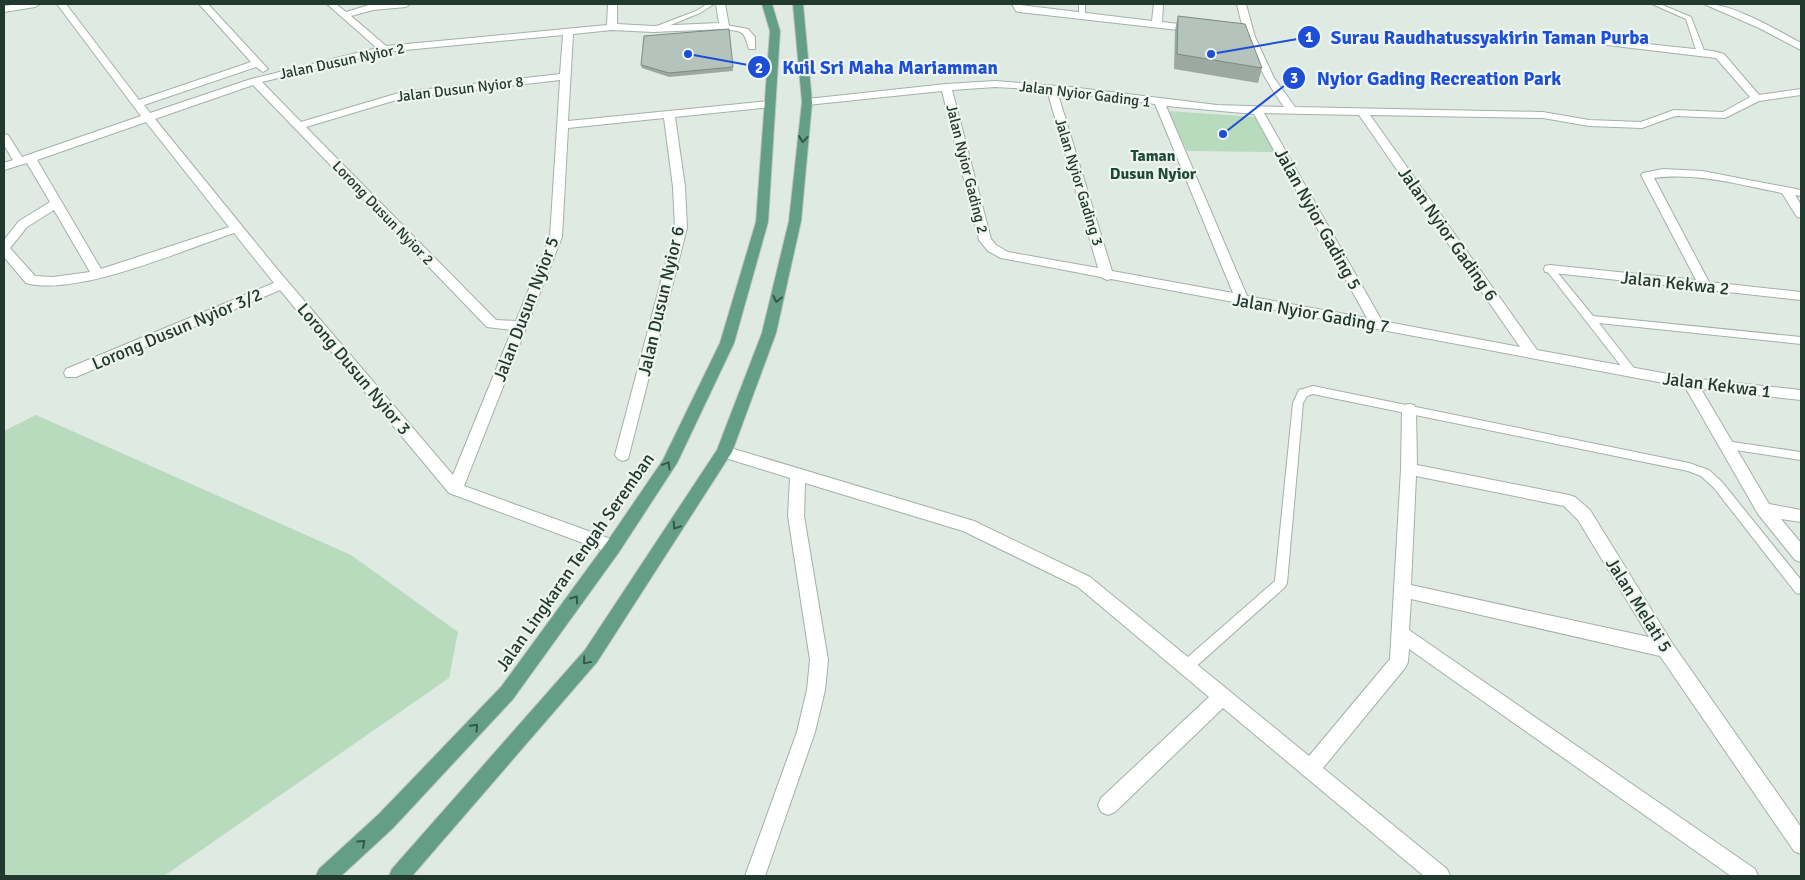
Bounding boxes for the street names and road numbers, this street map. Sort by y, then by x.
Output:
street label: Jalan Dusun Nyior 2 [278,39,406,83]
street label: Jalan Dusun Nyior 8 [395,72,525,106]
street label: Jalan Nyior Gading 1 [1018,77,1152,111]
street label: Jalan Nyior Gading 2 [942,103,992,235]
street label: Jalan Nyior Gading 3 [1051,116,1107,248]
street label: Jalan Nyior Gading 5 [1270,144,1366,294]
street label: Lorong Dusun Nyior 2 [329,157,437,269]
street label: Jalan Nyior Gading 6 [1394,163,1502,305]
street label: Jalan Dusun Nyior 6 [633,224,689,378]
street label: Jalan Dusun Nyior 5 [488,233,564,385]
street label: Jalan Kekwa 2 [1620,266,1730,300]
street label: Lorong Dusun Nyior 3/2 [89,283,265,375]
street label: Jalan Nyior Gading 7 [1231,288,1391,338]
street label: Lorong Dusun Nyior 3 [292,299,416,439]
street label: Jalan Kekwa 1 [1662,367,1772,403]
street label: Jalan Lingkaran Tengah Seremban [491,449,659,675]
street label: Jalan Melati 5 [1601,553,1677,657]

